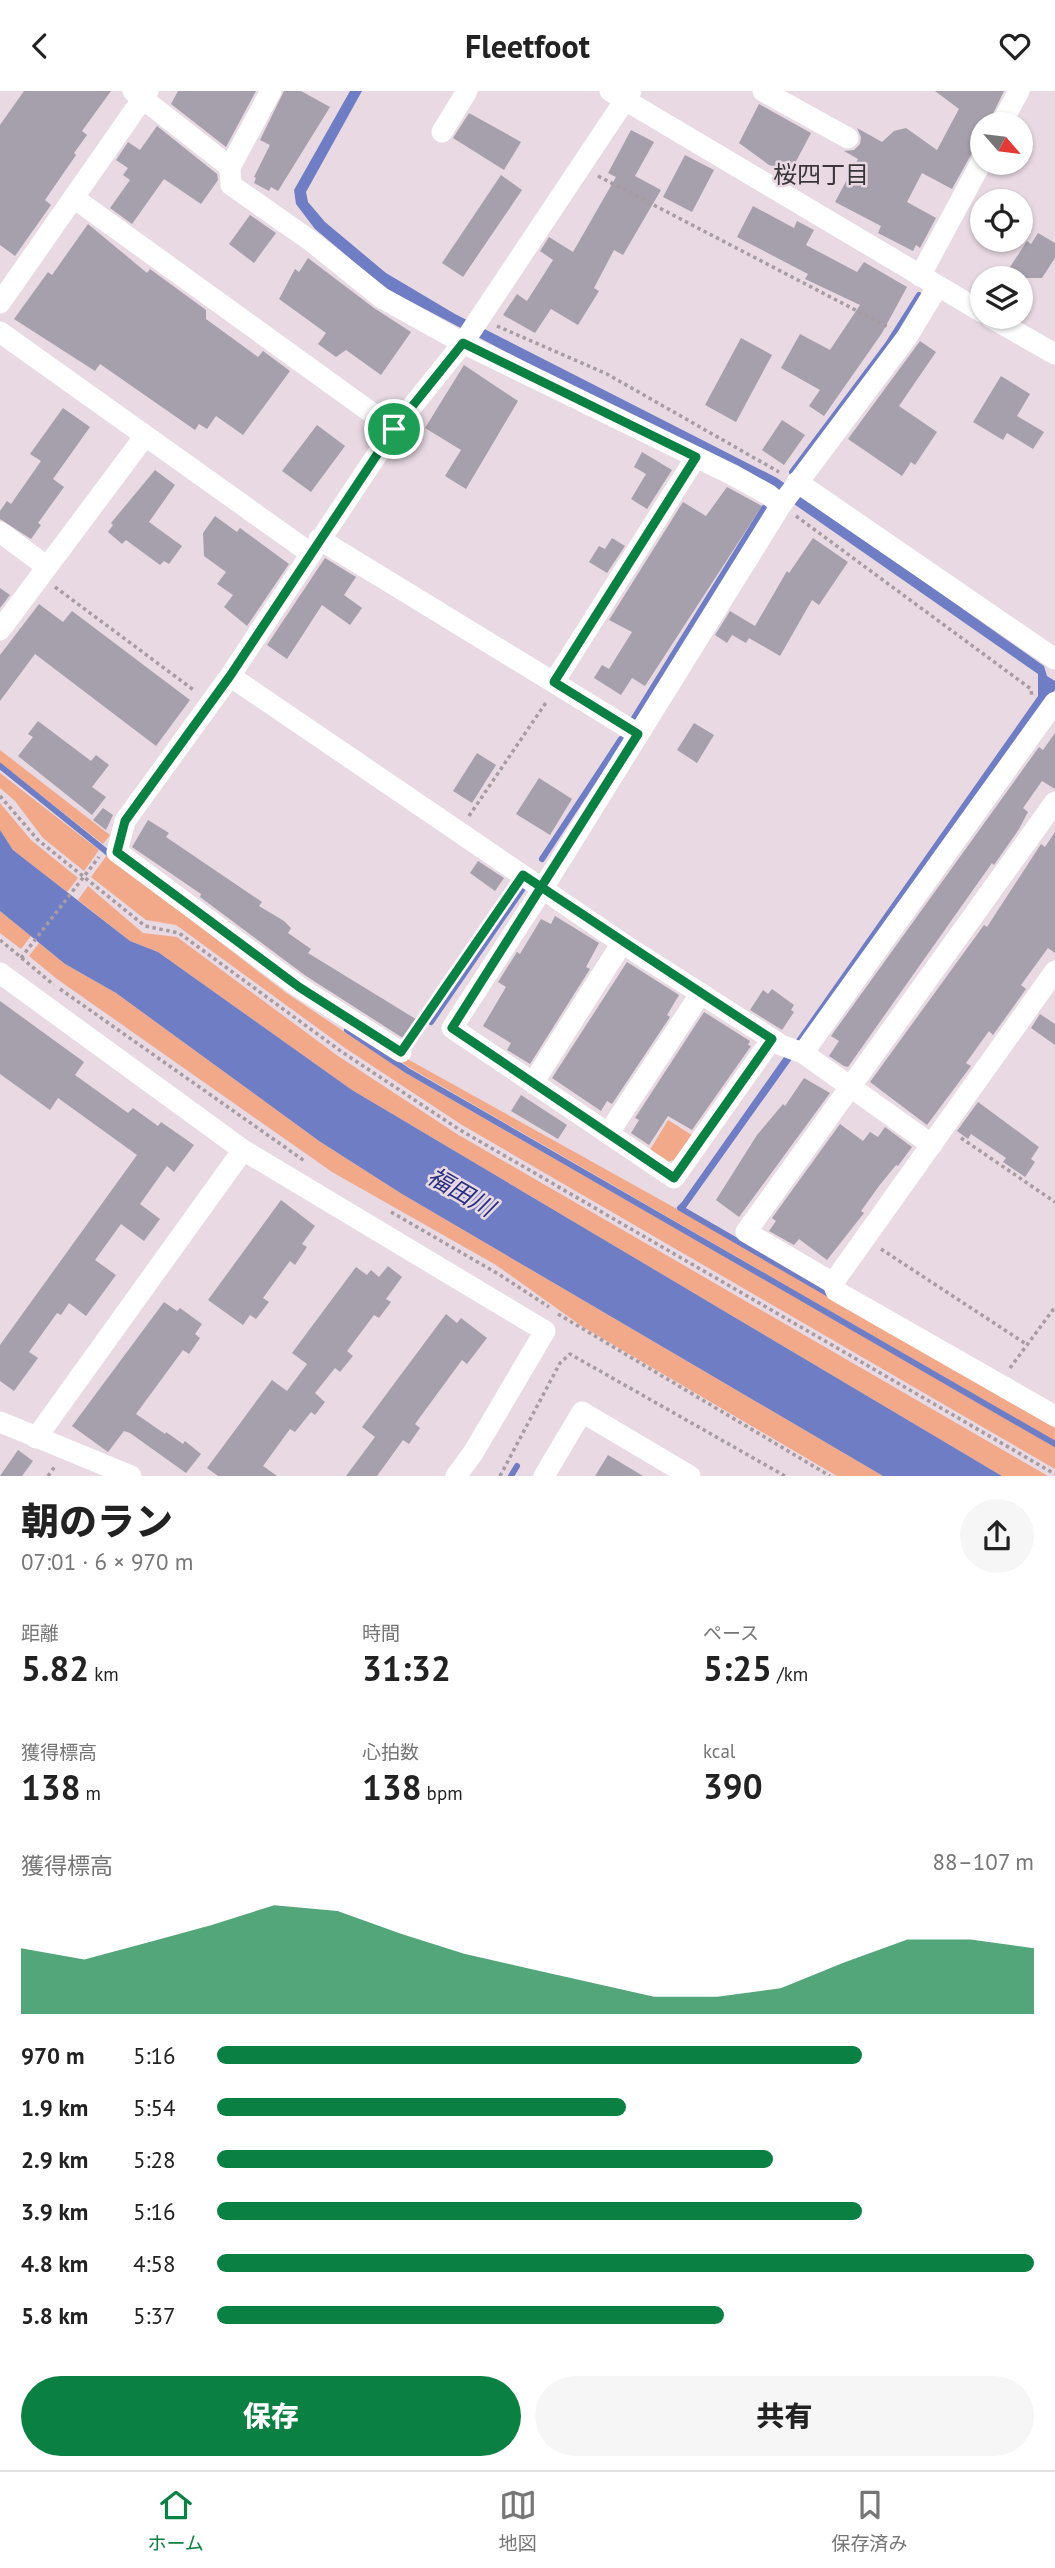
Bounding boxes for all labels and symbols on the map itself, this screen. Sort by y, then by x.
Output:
north arrow [970,112,1032,175]
district label: 桜四丁目 [773,159,869,190]
pin [364,399,424,459]
water label: 福田川 [422,1161,503,1225]

